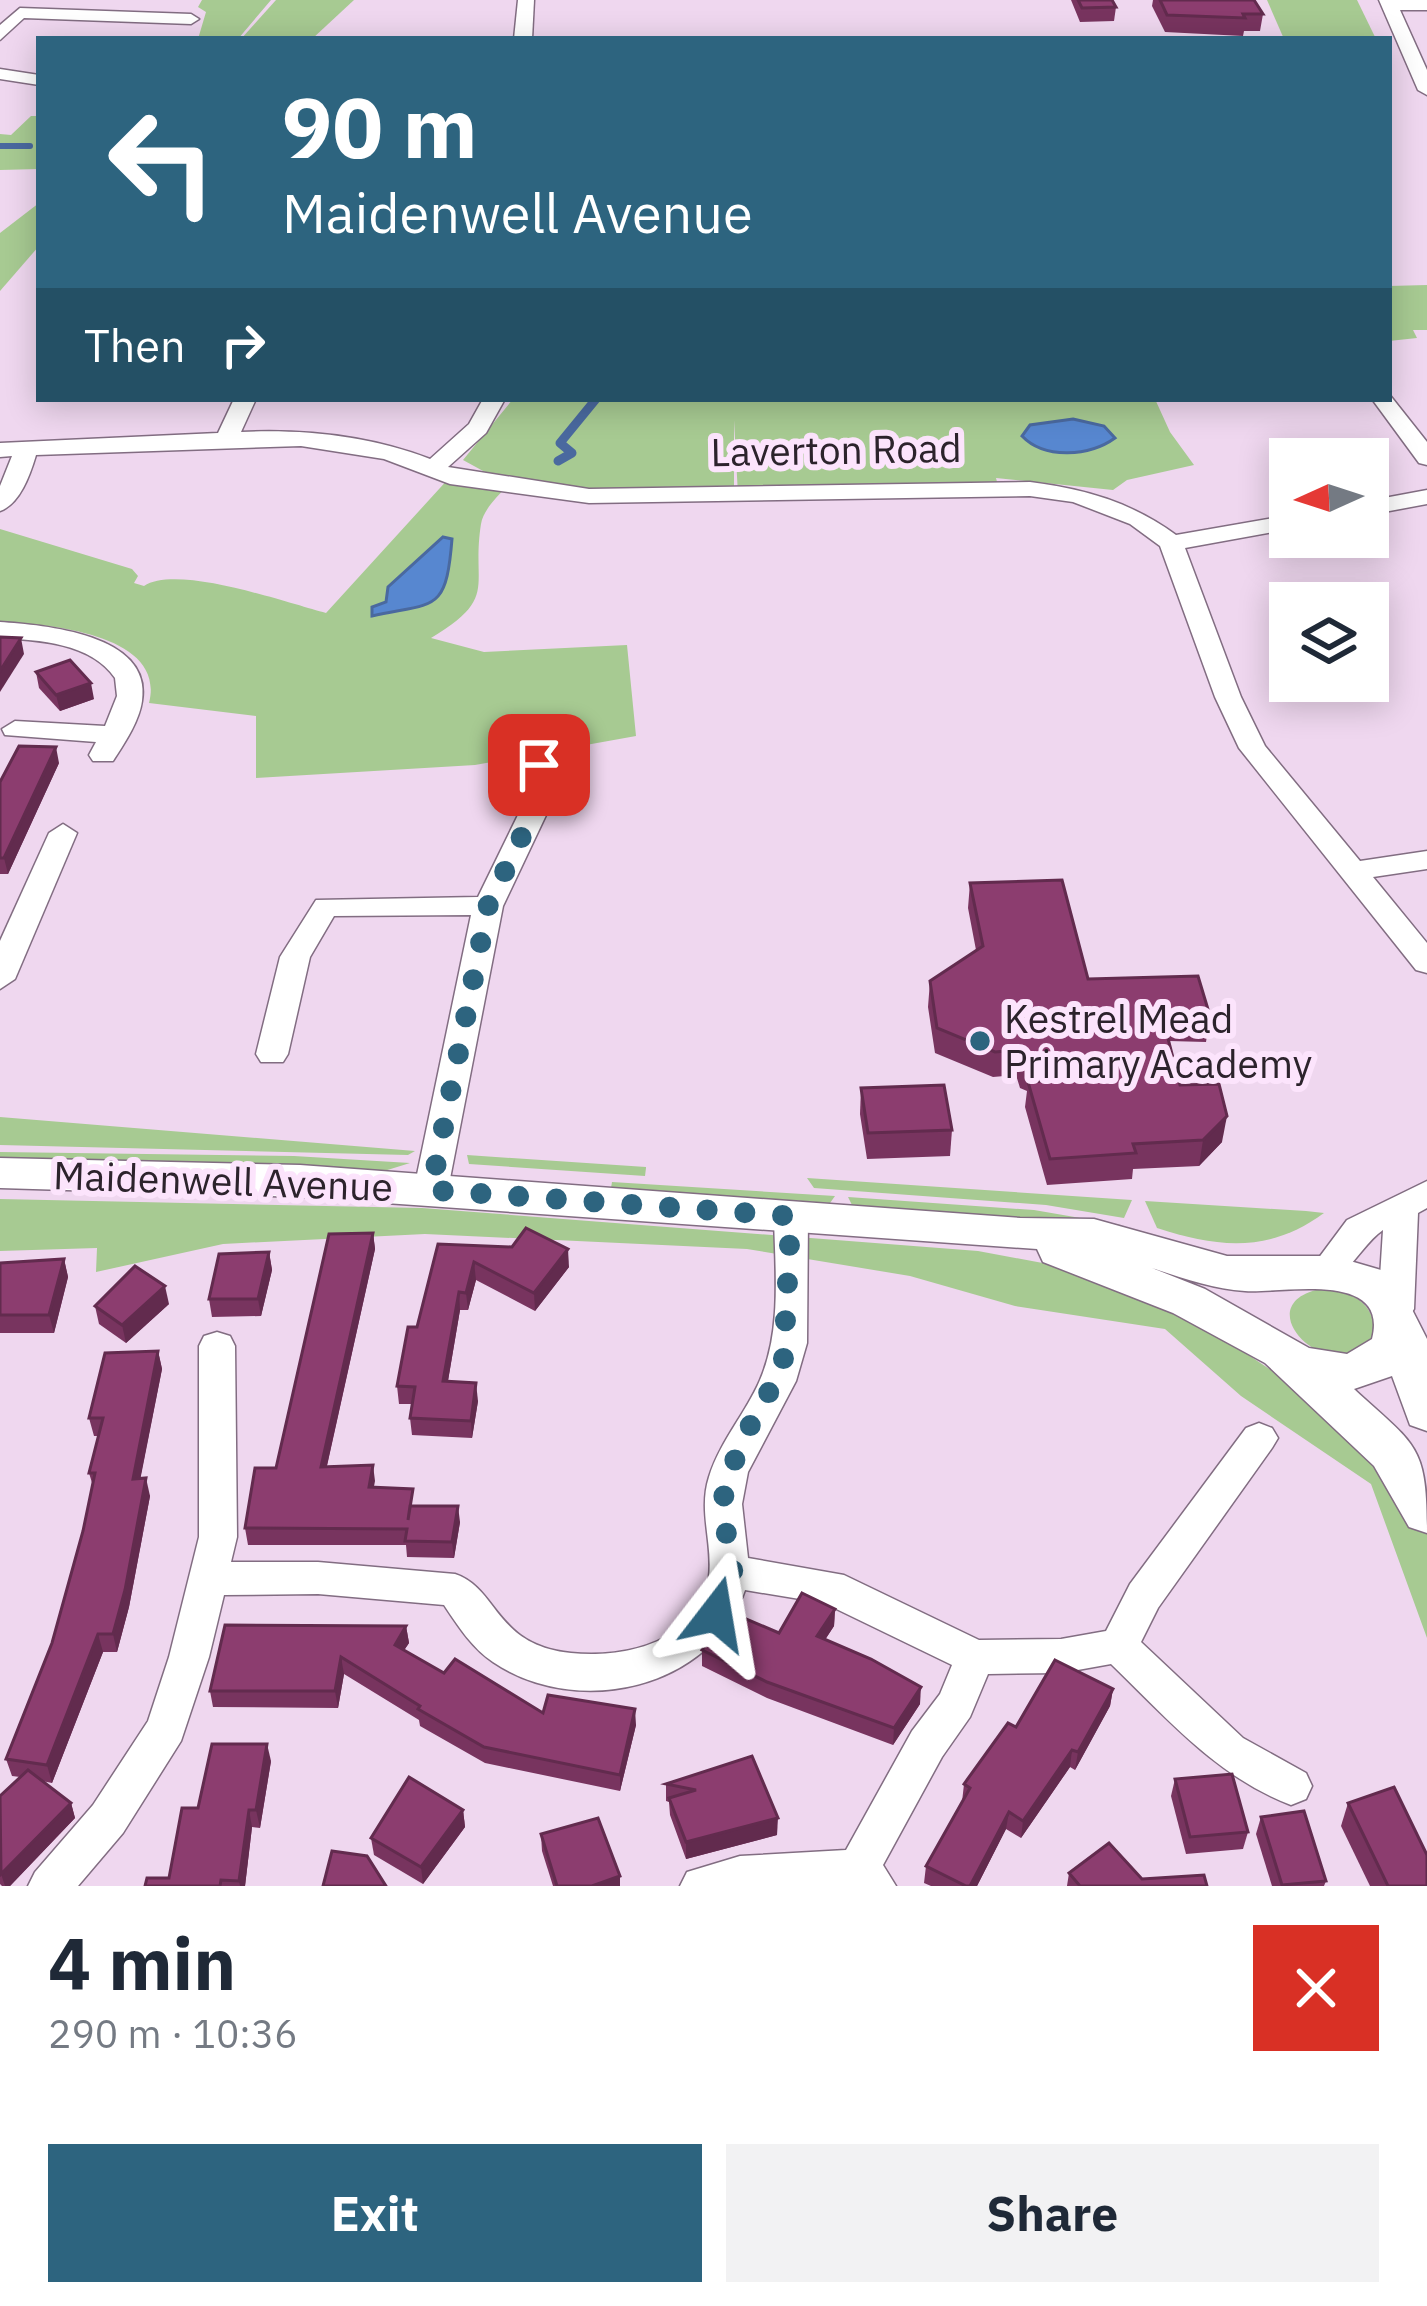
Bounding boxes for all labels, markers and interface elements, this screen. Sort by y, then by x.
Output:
text: 90 m [282,72,478,181]
icon: left [84,84,240,240]
text: Maidenwell Avenue [282,178,753,248]
icon: right [210,312,276,378]
text: Then [84,316,186,374]
street label: Laverton Road [710,422,962,477]
north arrow [1269,438,1389,558]
map controls [1269,438,1389,702]
button: layers [1269,582,1389,702]
pin [488,714,590,816]
icon: arrive [506,732,572,798]
place label: Kestrel Mead Primary Academy [1004,993,1312,1089]
marker: Kestrel Mead Primary Academy [967,1028,993,1054]
street label: Maidenwell Avenue [52,1149,394,1212]
position arrow [653,1551,779,1677]
text: 4 min [48,1916,236,2010]
button: close [1253,1925,1379,2051]
text: 290 m · 10:36 [48,2008,298,2059]
button: Exit [48,2144,702,2282]
button: Share [726,2144,1379,2282]

